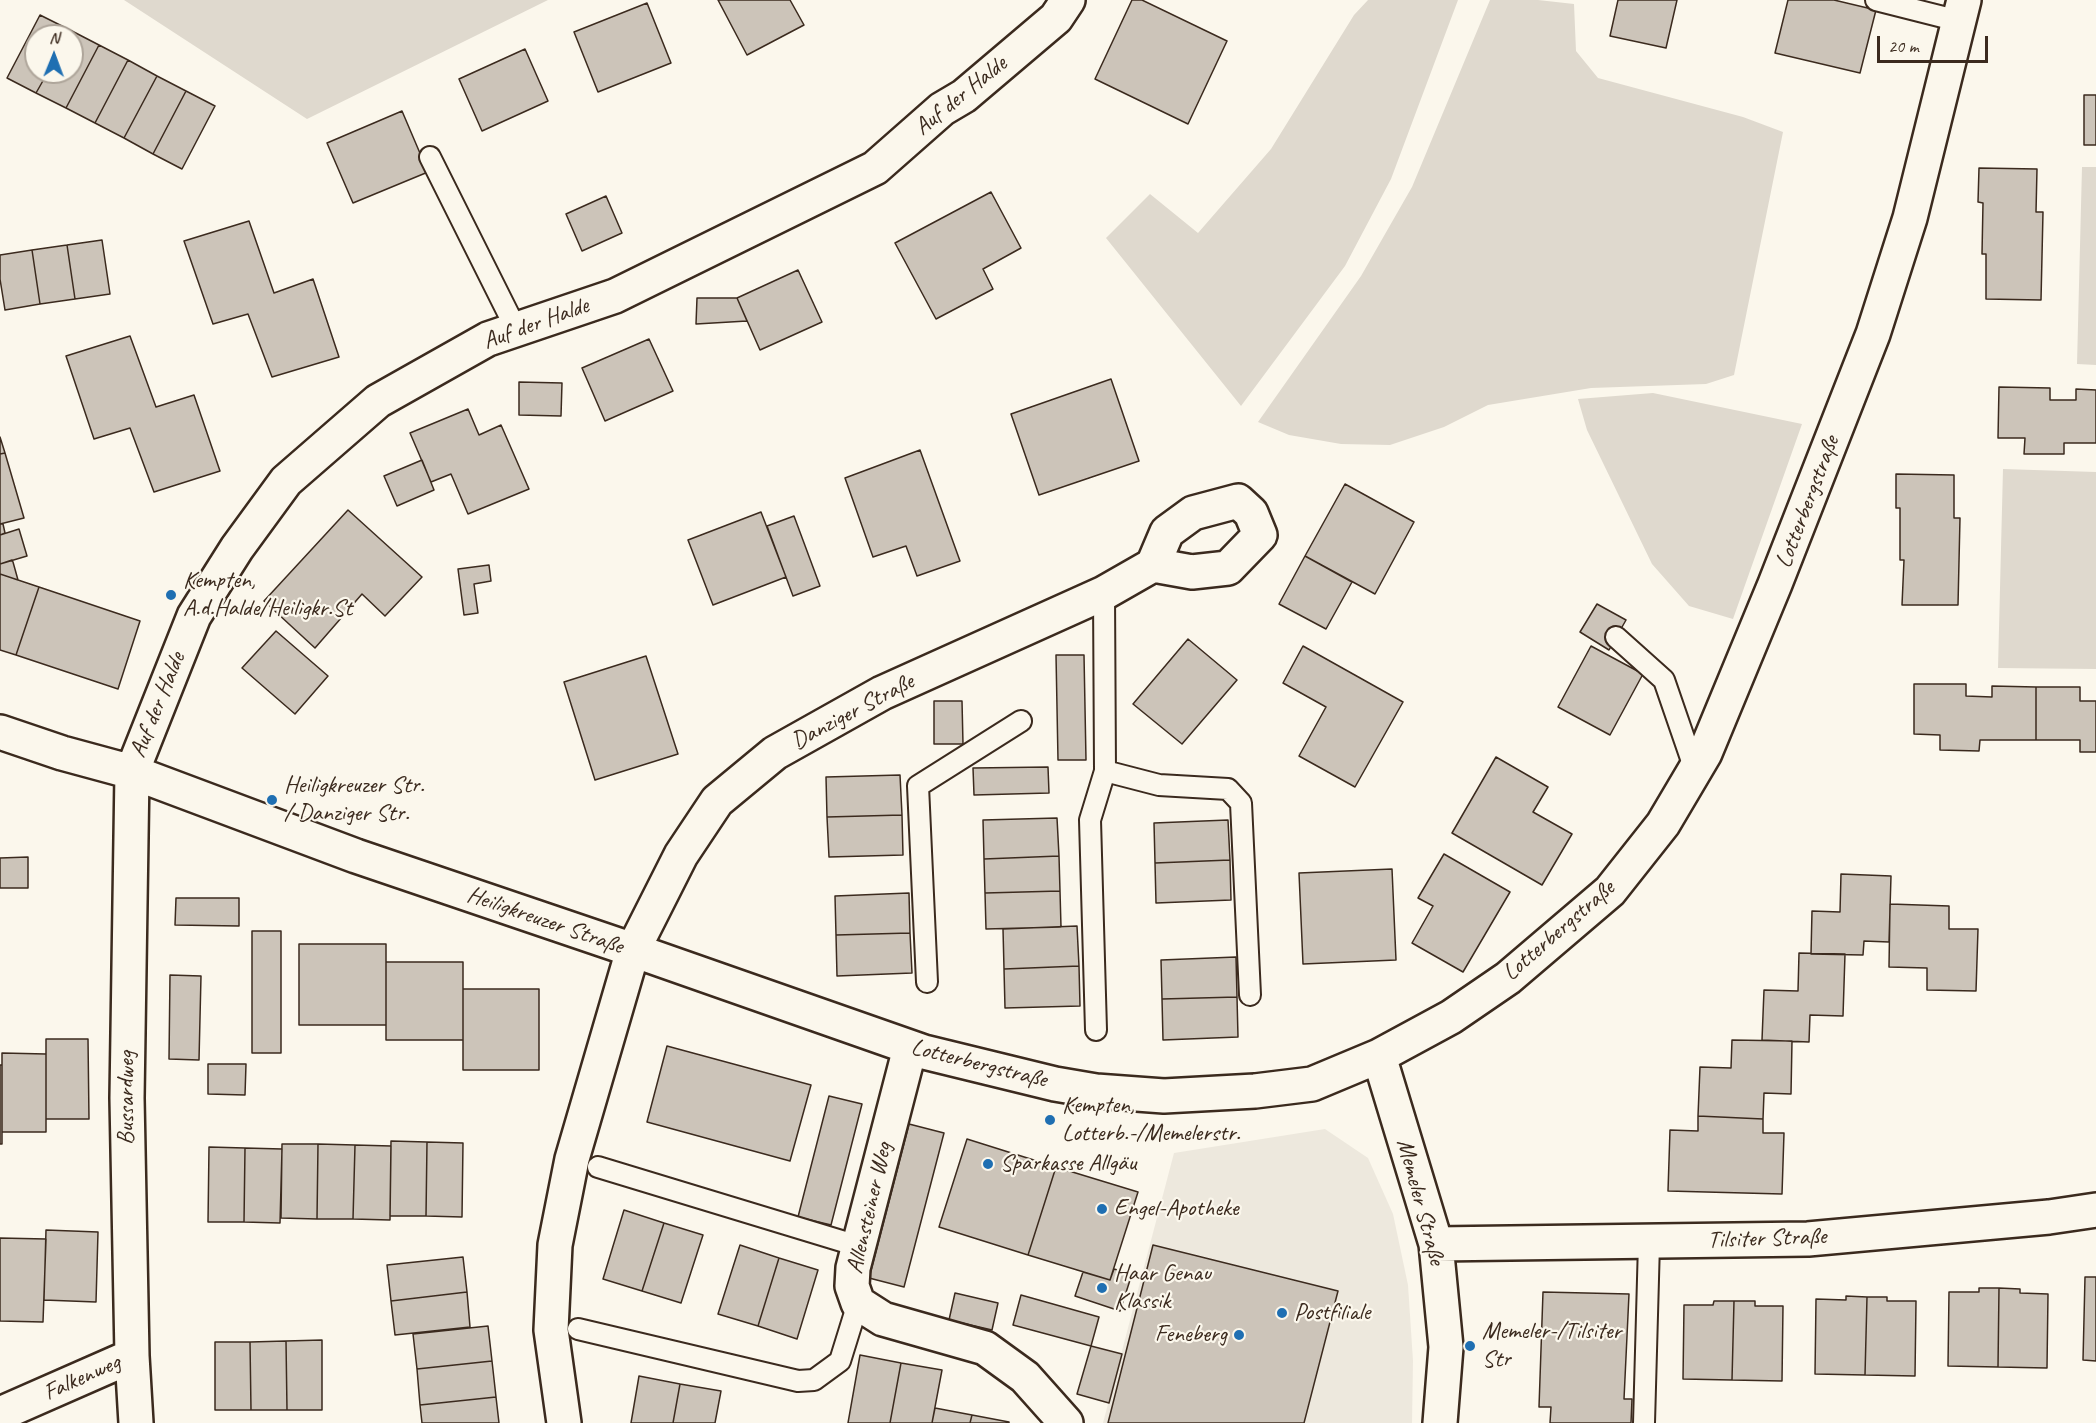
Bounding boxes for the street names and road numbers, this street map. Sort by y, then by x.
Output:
street label: Auf der Halde [909,50,1013,142]
street label: Auf der Halde [479,292,593,356]
street label: Lotterbergstraße [1770,432,1846,572]
street label: Auf der Halde [124,648,192,762]
street label: Danziger Straße [787,668,919,756]
street label: Lotterbergstraße [1497,875,1621,987]
street label: Heiligkreuzer Straße [463,881,627,961]
street label: Lotterbergstraße [908,1033,1050,1095]
street label: Bussardweg [113,1051,141,1145]
street label: Memeler Straße [1389,1136,1451,1268]
street label: Allensteiner Weg [841,1139,899,1277]
street label: Tilsiter Straße [1707,1223,1827,1255]
street label: Falkenweg [39,1348,125,1408]

